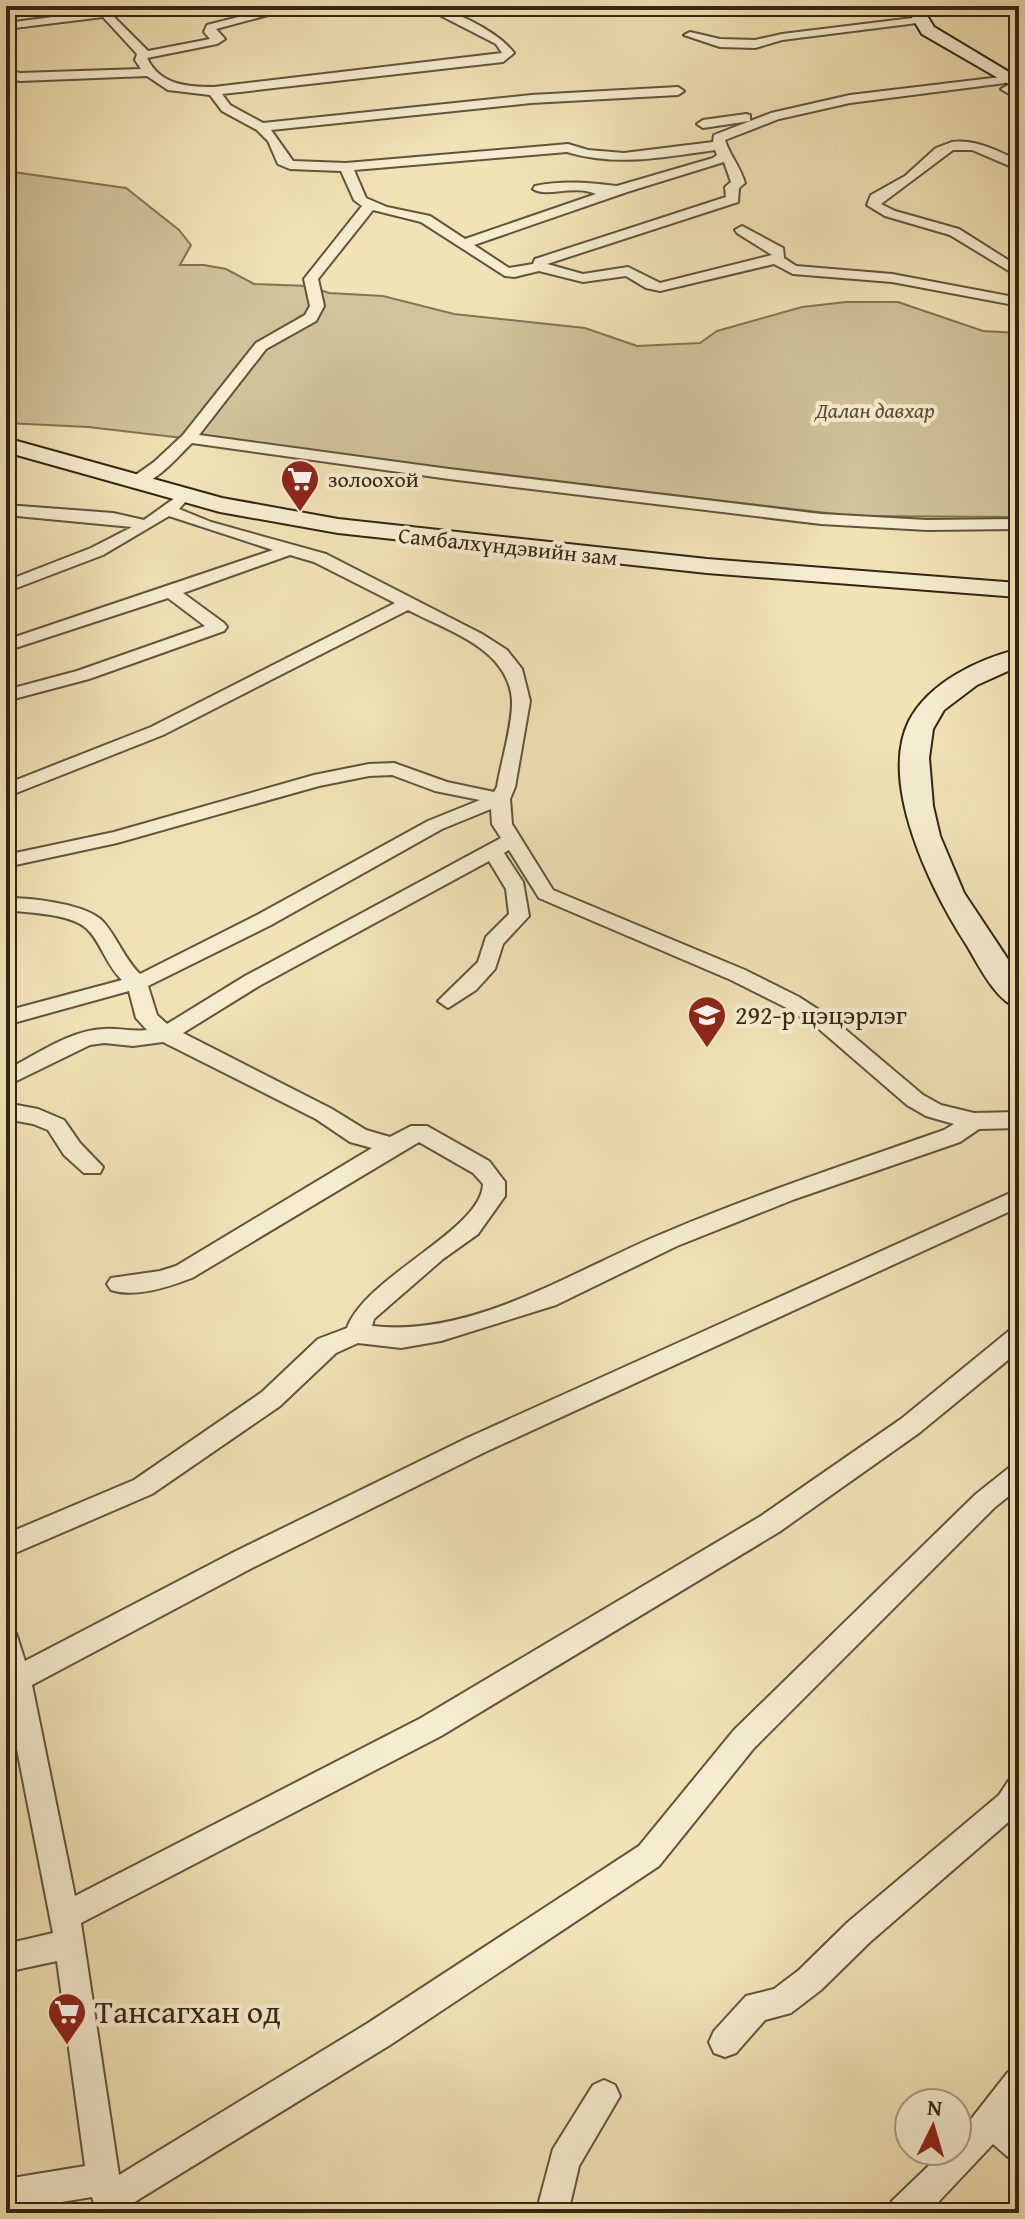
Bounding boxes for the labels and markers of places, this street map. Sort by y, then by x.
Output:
supermarket icon: золоохой [279,458,321,513]
place label: золоохой [328,463,419,495]
school or university icon: 292-р цэцэрлэг [686,994,728,1049]
place label: 292-р цэцэрлэг [735,995,907,1034]
place label: Тансагхан од [95,1988,281,2035]
supermarket icon: Тансагхан од [46,1991,88,2046]

